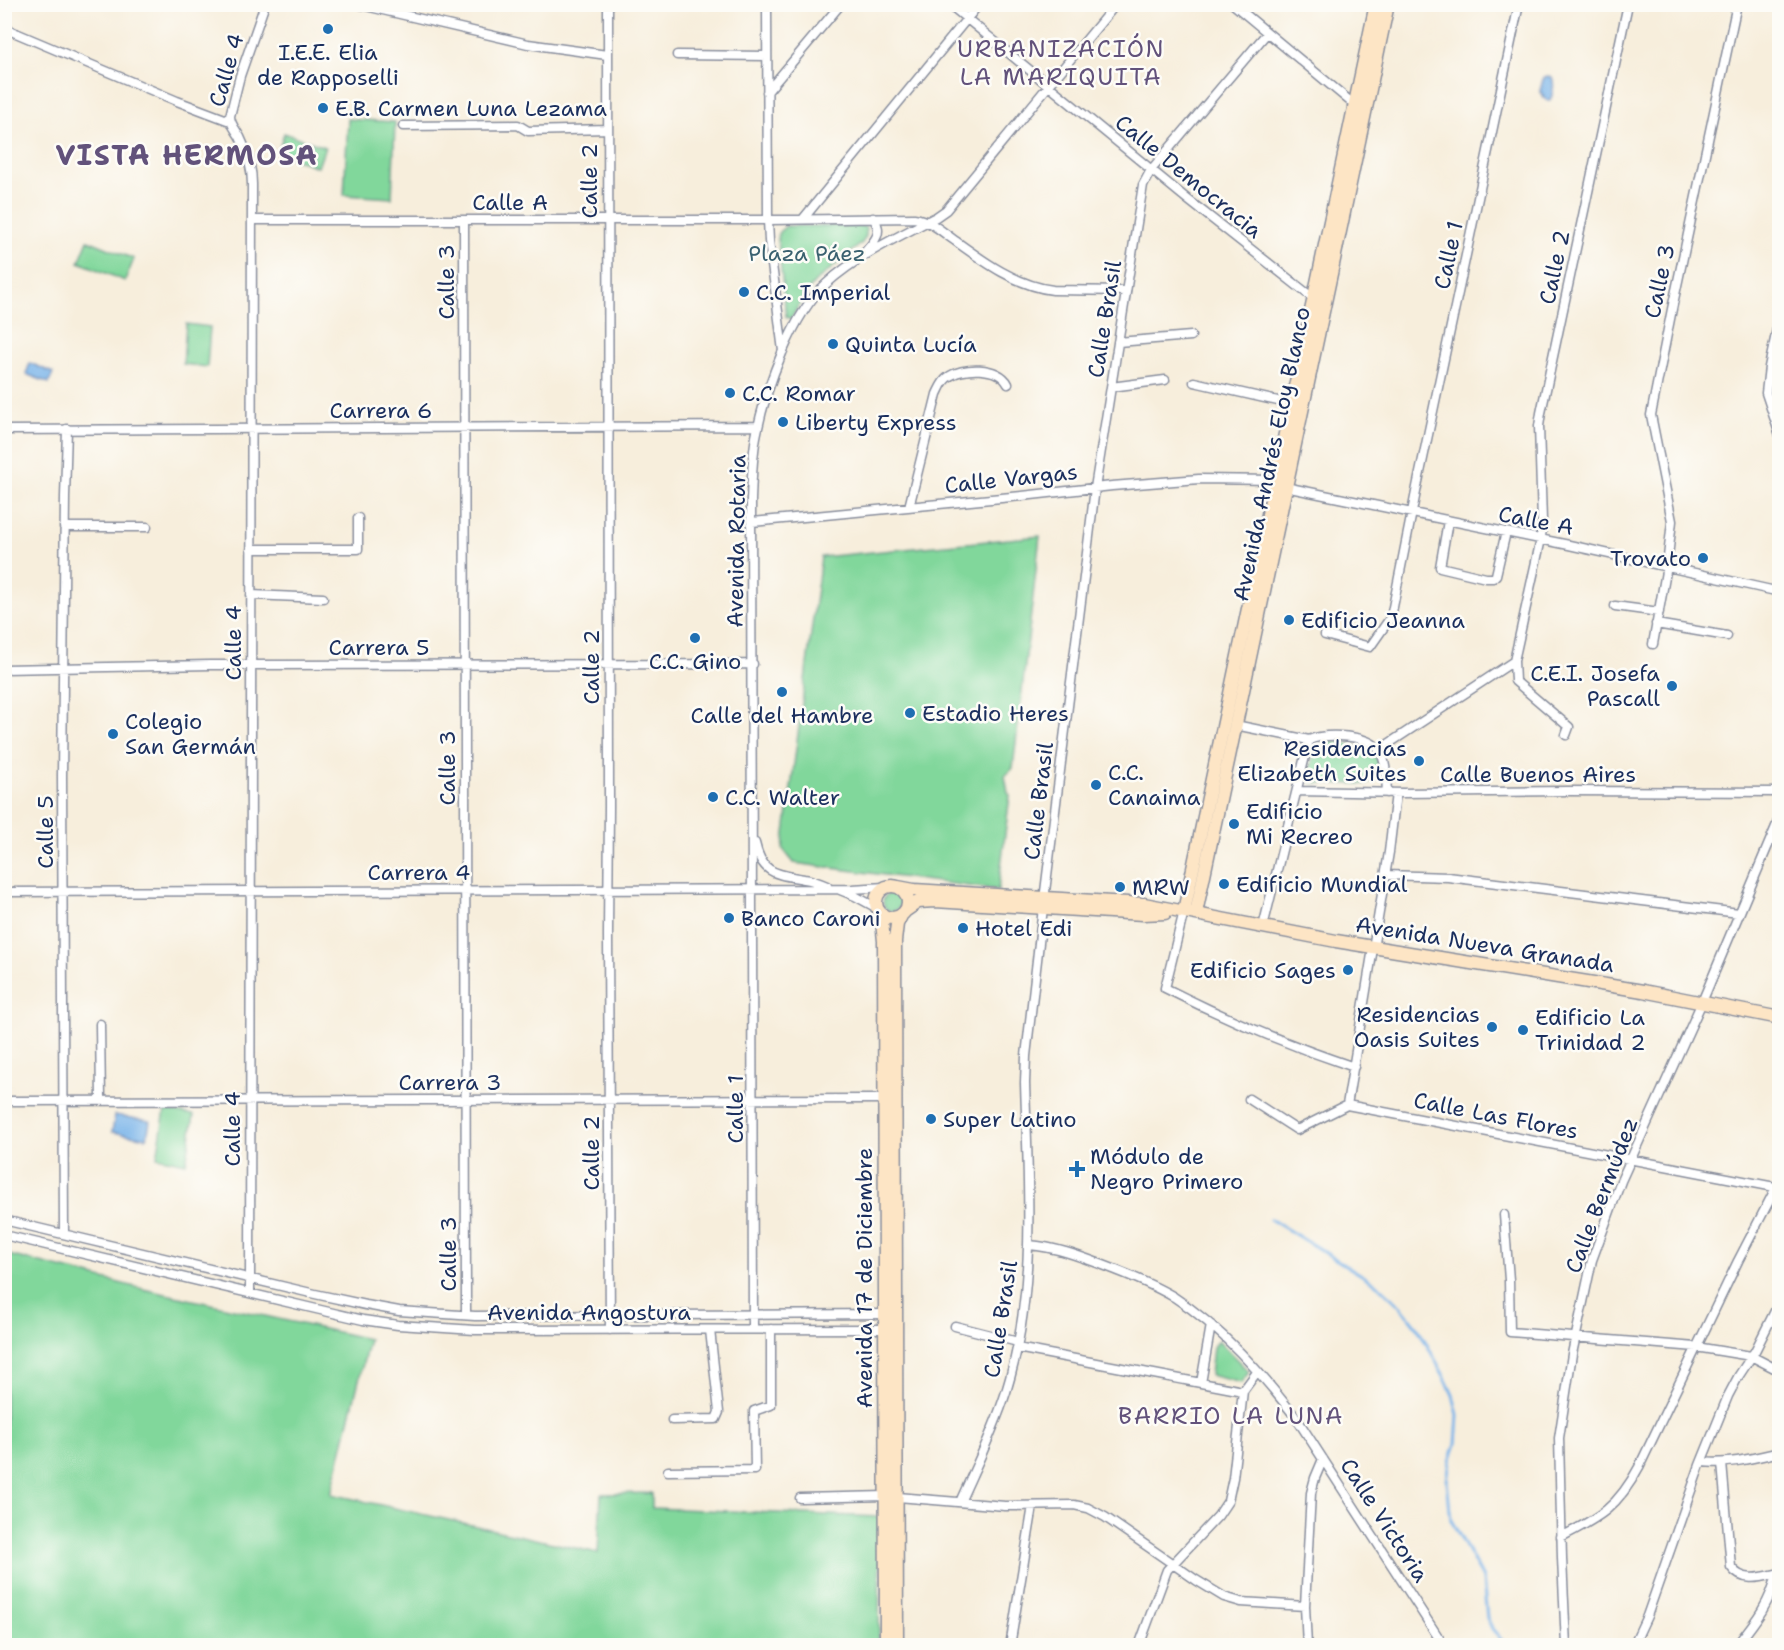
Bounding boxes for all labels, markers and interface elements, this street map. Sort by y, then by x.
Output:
marker: I.E.E. Elia de Rapposelli [321,22,335,36]
street label: Calle 4 [202,30,251,110]
district label: URBANIZACIÓN LA MARIQUITA [957,33,1165,93]
place label: I.E.E. Elia de Rapposelli [257,38,399,92]
place label: E.B. Carmen Luna Lezama [335,94,607,123]
marker: E.B. Carmen Luna Lezama [316,101,330,115]
street label: Calle Democracia [1109,108,1269,245]
district label: VISTA HERMOSA [55,136,319,174]
street label: Calle 2 [575,143,604,219]
street label: Calle A [472,188,548,217]
street label: Calle 1 [1427,218,1470,292]
street label: Calle 2 [1532,227,1576,307]
park label: Plaza Páez [748,239,866,268]
street label: Calle 3 [1637,241,1681,321]
street label: Calle 3 [432,244,461,320]
street label: Calle Brasil [1081,258,1128,380]
place label: C.C. Imperial [756,278,891,307]
marker: C.C. Imperial [737,285,751,299]
street label: Avenida Andrés Eloy Blanco [1226,304,1317,604]
place label: Quinta Lucía [845,330,977,359]
marker: Quinta Lucía [826,337,840,351]
place label: C.C. Romar [742,379,856,408]
marker: C.C. Romar [723,386,737,400]
street label: Carrera 6 [329,396,433,425]
place label: Liberty Express [795,408,957,437]
marker: Liberty Express [776,415,790,429]
street label: Avenida Rotaria [720,454,753,628]
street label: Calle Vargas [943,457,1079,500]
street label: Calle A [1496,499,1576,542]
place label: Trovato [1610,544,1691,573]
marker: Trovato [1696,551,1710,565]
street label: Calle 4 [219,605,248,681]
place label: Edificio Jeanna [1301,606,1465,635]
marker: Edificio Jeanna [1282,613,1296,627]
street label: Calle 2 [577,629,606,705]
marker: C.C. Gino [688,631,702,645]
street label: Carrera 5 [328,633,430,662]
place label: C.C. Gino [649,647,741,676]
place label: C.E.I. Josefa Pascall [1530,659,1660,713]
marker: C.E.I. Josefa Pascall [1665,679,1679,693]
marker: Calle del Hambre [775,685,789,699]
place label: Estadio Heres [922,699,1069,728]
place label: Calle del Hambre [691,701,873,730]
marker: Estadio Heres [903,706,917,720]
place label: Colegio San Germán [125,707,256,761]
marker: Colegio San Germán [106,727,120,741]
street label: Calle 3 [433,730,462,806]
place label: Residencias Elizabeth Suites [1237,734,1407,788]
street label: Calle Brasil [1017,740,1060,862]
marker: Residencias Elizabeth Suites [1412,754,1426,768]
place label: C.C. Canaima [1108,758,1201,812]
street label: Calle Buenos Aires [1440,760,1636,789]
marker: C.C. Canaima [1089,778,1103,792]
place label: C.C. Walter [725,783,840,812]
marker: C.C. Walter [706,790,720,804]
street label: Calle 5 [31,795,60,869]
place label: Edificio Mi Recreo [1246,797,1353,851]
marker: Edificio Mi Recreo [1227,817,1241,831]
street label: Carrera 4 [367,858,471,887]
place label: Edificio Mundial [1236,870,1408,899]
place label: MRW [1132,873,1190,902]
marker: Edificio Mundial [1217,877,1231,891]
marker: MRW [1113,880,1127,894]
place label: Banco Caroni [741,904,881,933]
street label: Avenida Nueva Granada [1354,910,1616,979]
marker: Banco Caroni [722,911,736,925]
place label: Hotel Edi [975,914,1073,943]
marker: Hotel Edi [956,921,970,935]
place label: Edificio Sages [1190,956,1336,985]
marker: Edificio Sages [1341,963,1355,977]
place label: Residencias Oasis Suites [1354,1000,1480,1054]
place label: Edificio La Trinidad 2 [1535,1003,1646,1057]
marker: Residencias Oasis Suites [1485,1020,1499,1034]
marker: Edificio La Trinidad 2 [1516,1023,1530,1037]
street label: Carrera 3 [398,1068,502,1097]
street label: Calle 1 [721,1075,750,1143]
street label: Calle Las Flores [1411,1085,1581,1146]
street label: Calle 4 [218,1091,247,1167]
place label: Super Latino [943,1105,1077,1134]
marker: Super Latino [924,1112,938,1126]
street label: Calle Bermúdez [1558,1113,1645,1277]
street label: Calle 2 [577,1115,606,1191]
place label: Módulo de Negro Primero [1090,1142,1243,1196]
street label: Avenida 17 de Diciembre [850,1148,879,1408]
marker: Módulo de Negro Primero [1068,1160,1086,1178]
street label: Calle 3 [434,1216,463,1292]
street label: Calle Brasil [977,1258,1024,1380]
street label: Avenida Angostura [487,1298,691,1327]
district label: BARRIO LA LUNA [1118,1400,1344,1432]
street label: Calle Victoria [1334,1453,1436,1588]

